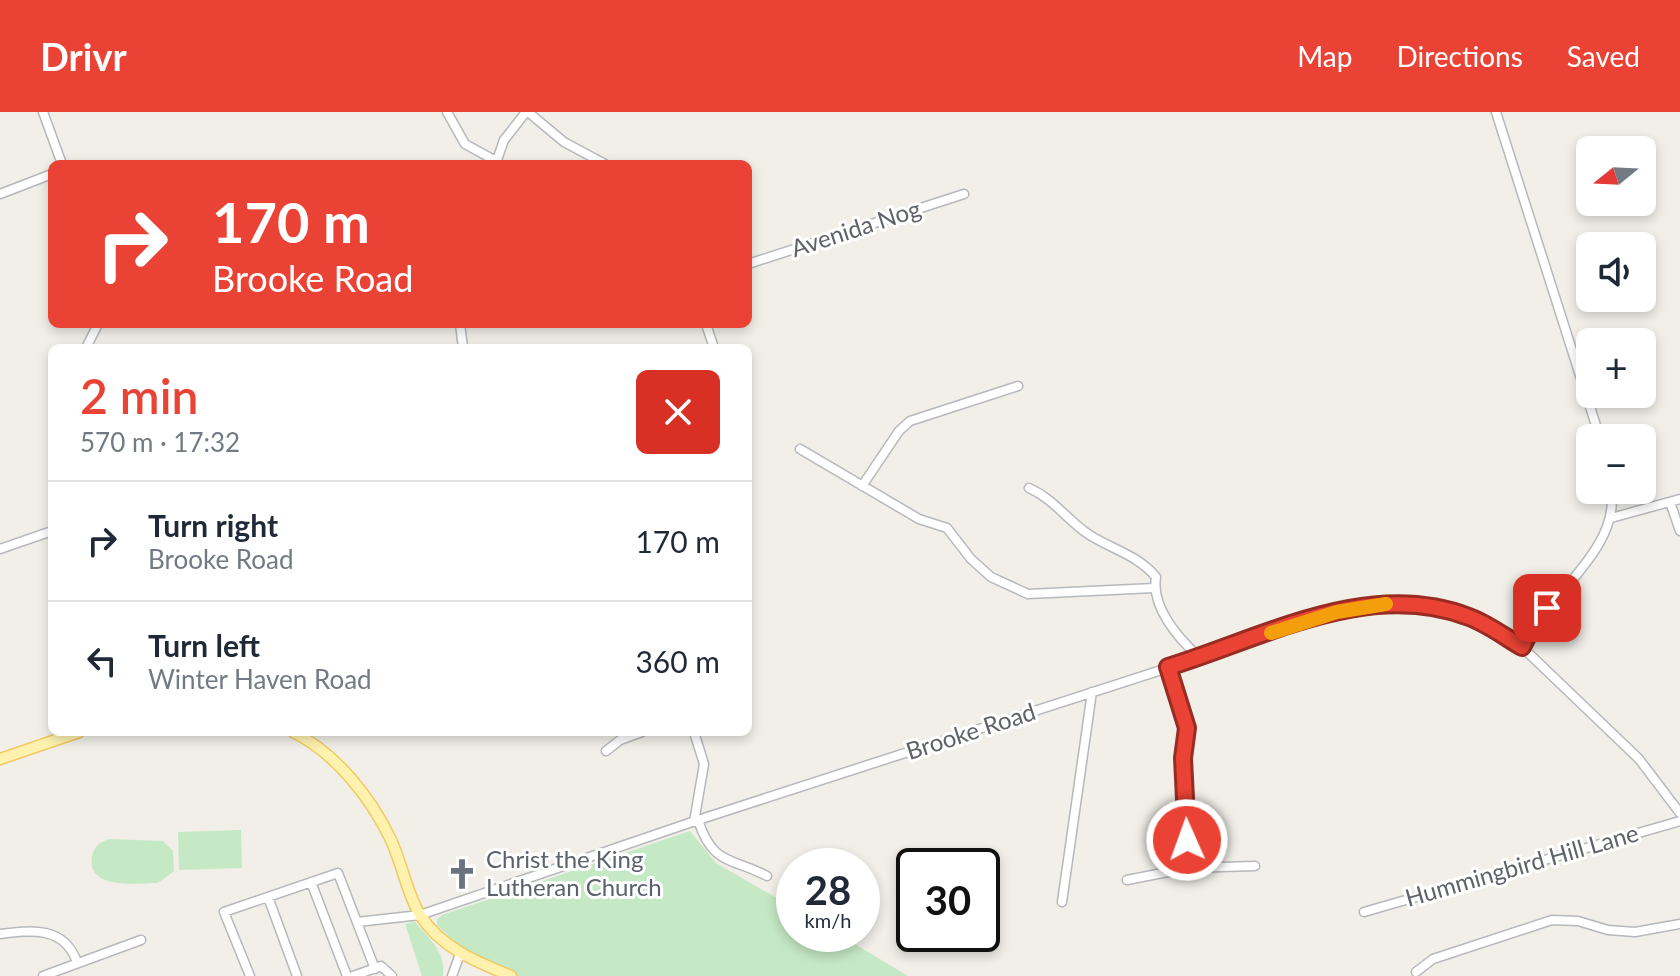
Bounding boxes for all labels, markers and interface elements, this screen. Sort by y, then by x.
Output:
text: Drivr [40,33,127,79]
text: Map [1297,39,1352,73]
text: Directions [1396,39,1523,73]
text: Saved [1567,39,1640,73]
north arrow [1576,136,1656,216]
map controls [1576,136,1656,504]
text: 170 m [212,188,370,255]
icon: right [80,192,184,296]
street label: Avenida Nog [787,193,924,262]
button: sound [1576,232,1656,312]
text: Brooke Road [212,256,413,300]
button: + [1576,328,1656,408]
text: 2 min [80,367,198,424]
button: close [636,370,720,454]
button: − [1576,424,1656,504]
text: 570 m · 17:32 [80,426,240,458]
text: Turn right [148,507,278,543]
icon: right [80,519,124,563]
text: 170 m [635,523,720,559]
text: Brooke Road [148,543,293,575]
pin [1513,574,1581,642]
icon: arrive [1525,586,1569,630]
text: Turn left [148,627,260,663]
icon: left [80,639,124,683]
text: 360 m [635,643,720,679]
text: Winter Haven Road [148,663,372,695]
street label: Brooke Road [902,696,1039,765]
position arrow [1145,798,1229,882]
street label: Hummingbird Hill Lane [1402,817,1642,912]
place label: Christ the King Lutheran Church [486,844,662,901]
speed limit sign: 30 [896,848,1000,952]
church icon: Christ the King Lutheran Church [445,857,479,891]
text: 28 [805,866,851,914]
text: km/h [805,908,851,932]

